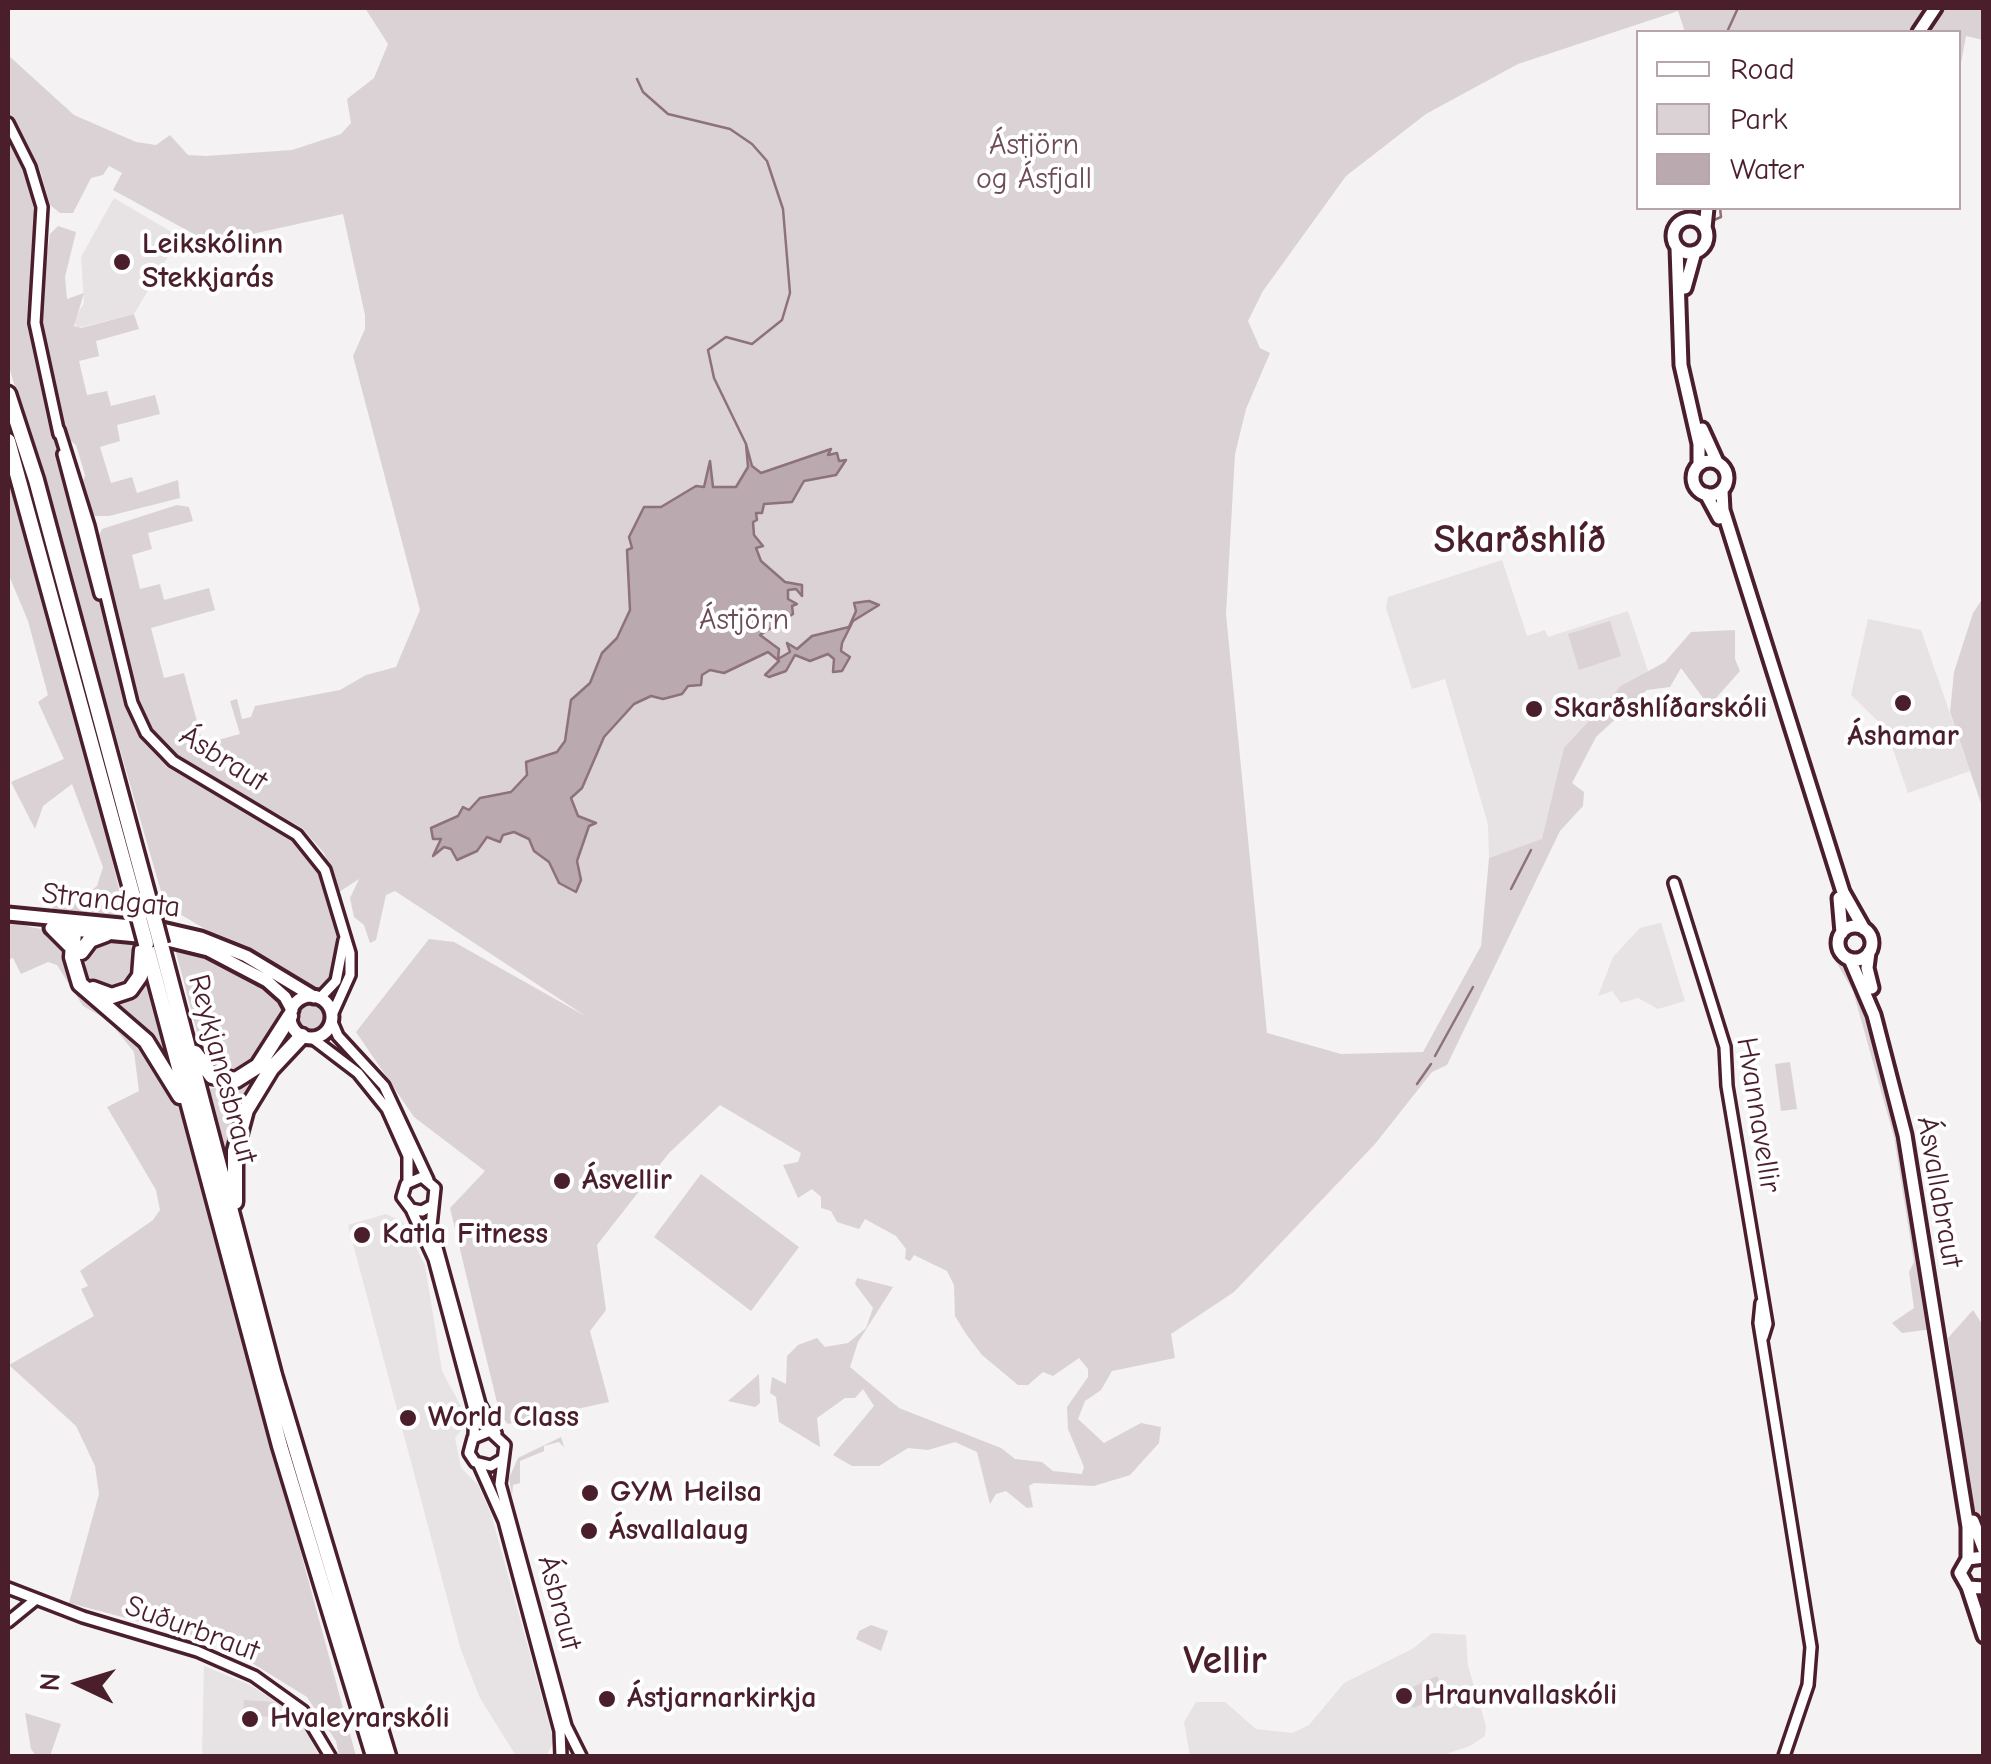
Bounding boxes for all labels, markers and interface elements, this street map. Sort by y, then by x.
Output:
legend [1636,30,1961,210]
text: Road [1730,52,1795,87]
text: Park [1730,102,1787,137]
park label: Ástjörn og Ásfjall [976,128,1092,198]
text: Water [1730,152,1804,187]
place label: Leikskólinn Stekkjarás [142,227,283,298]
marker: Leikskólinn Stekkjarás [111,251,133,273]
district label: Skarðshlíð [1434,517,1606,565]
park label: Ástjörn [699,603,789,639]
place label: Skarðshlíðarskóli [1554,691,1768,727]
marker: Áshamar [1892,692,1914,714]
marker: Skarðshlíðarskóli [1523,698,1545,720]
street label: Ásbraut [172,718,274,800]
place label: Áshamar [1847,719,1959,755]
street label: Strandgata [40,876,182,926]
street label: Reykjanesbraut [180,971,264,1167]
street label: Hvannavellir [1728,1035,1788,1195]
street label: Ásvallabraut [1908,1114,1970,1270]
place label: Ásvellir [582,1163,672,1199]
marker: Ásvellir [551,1170,573,1192]
place label: Katla Fitness [382,1217,548,1253]
marker: Katla Fitness [351,1224,373,1246]
place label: World Class [428,1400,579,1436]
marker: World Class [397,1407,419,1429]
place label: GYM Heilsa [610,1475,762,1511]
marker: GYM Heilsa [579,1482,601,1504]
place label: Ásvallalaug [609,1513,749,1549]
marker: Ásvallalaug [578,1520,600,1542]
street label: Ásbraut [529,1552,589,1654]
street label: Suðurbraut [120,1588,264,1670]
north arrow [30,1634,130,1734]
district label: Vellir [1183,1638,1267,1686]
text: N [33,1672,67,1692]
place label: Hraunvallaskóli [1424,1678,1617,1714]
place label: Ástjarnarkirkja [627,1681,817,1717]
marker: Hraunvallaskóli [1393,1685,1415,1707]
marker: Ástjarnarkirkja [596,1688,618,1710]
place label: Hvaleyrarskóli [270,1701,450,1737]
marker: Hvaleyrarskóli [239,1708,261,1730]

